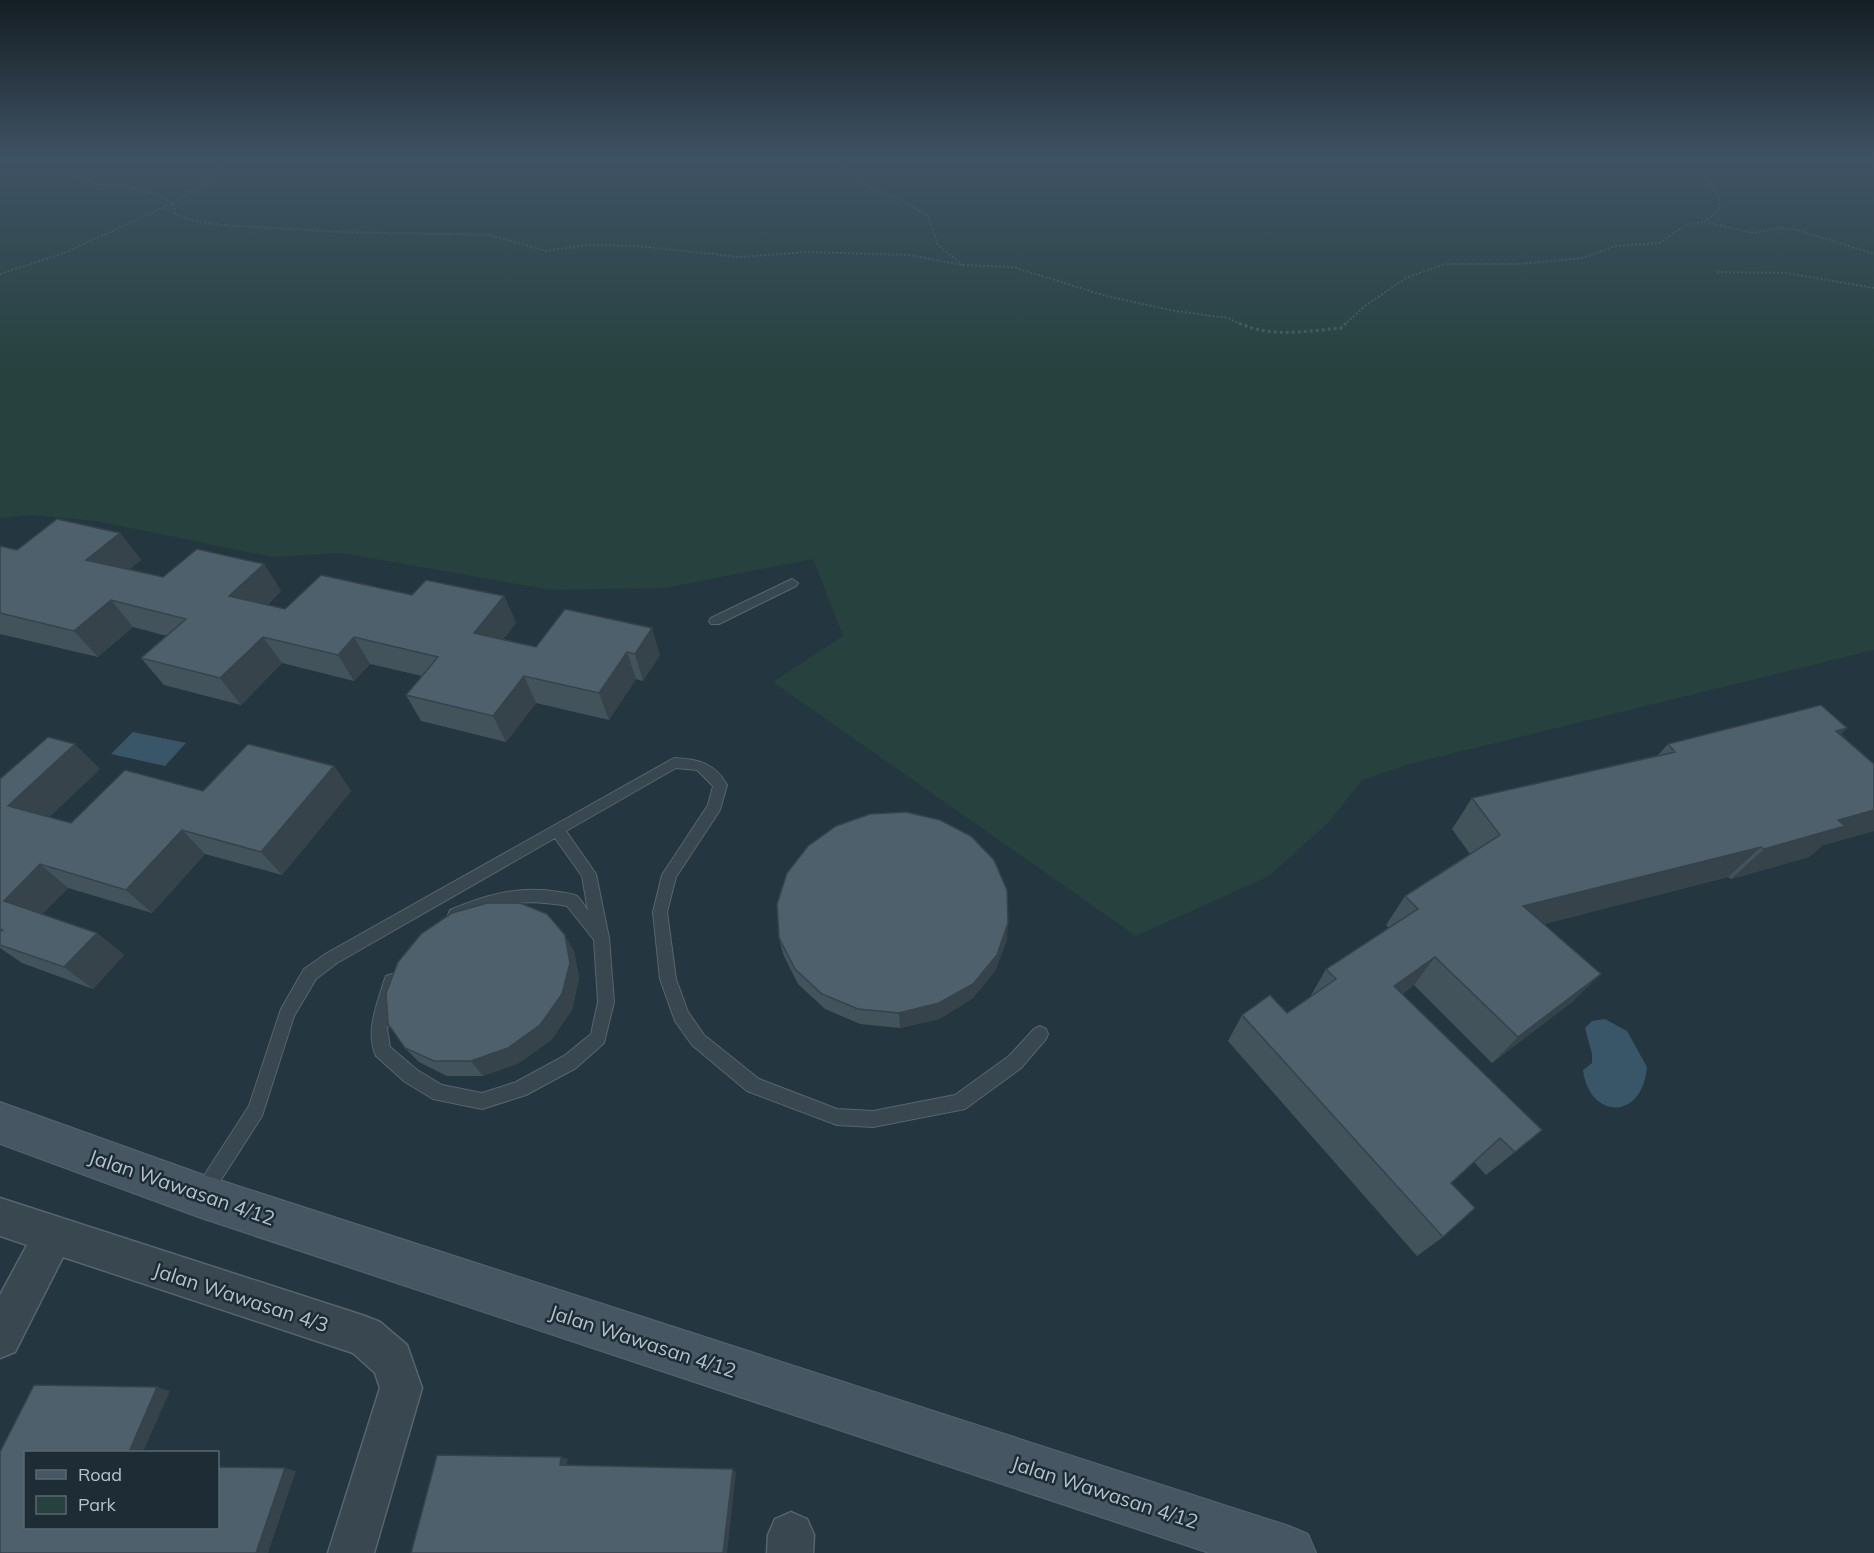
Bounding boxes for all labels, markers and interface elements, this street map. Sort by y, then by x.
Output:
street label: Jalan Wawasan 4/12 [86,1143,278,1231]
street label: Jalan Wawasan 4/3 [150,1257,332,1337]
street label: Jalan Wawasan 4/12 [546,1299,740,1383]
street label: Jalan Wawasan 4/12 [1008,1450,1202,1534]
legend [24,1451,219,1529]
text: Road [78,1463,122,1486]
text: Park [78,1493,117,1516]

